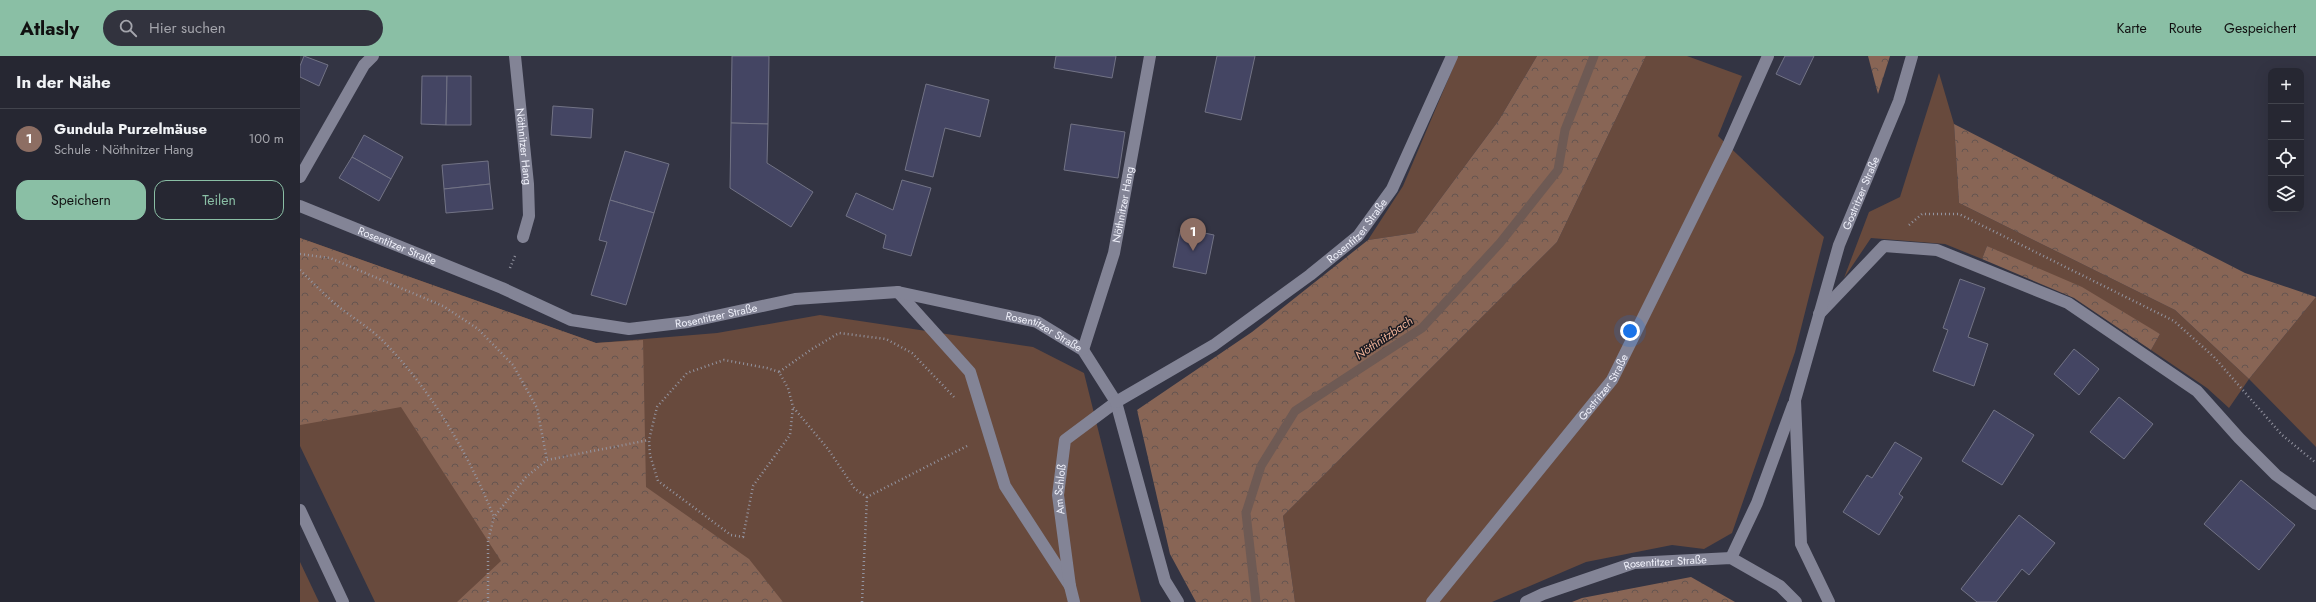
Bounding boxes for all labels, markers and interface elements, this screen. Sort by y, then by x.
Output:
search box [103,10,383,46]
text: Atlasly [20,15,79,42]
icon: search [117,17,139,39]
text: Hier suchen [149,17,226,39]
text: Karte [2117,18,2147,38]
text: Route [2169,18,2202,38]
text: Gespeichert [2224,18,2296,38]
map controls [2268,68,2304,212]
button: + [2268,68,2304,104]
text: In der Nähe [16,70,111,94]
button: − [2268,104,2304,140]
street label: Nöthnitzer Hang [512,107,536,186]
text: Gundula Purzelmäuse [54,118,207,140]
text: 1 [26,129,32,148]
text: 100 m [249,129,284,148]
text: Schule · Nöthnitzer Hang [54,140,193,159]
button: locate [2268,140,2304,176]
street label: Gostritzer Straße [1838,154,1883,232]
street label: Nöthnitzer Hang [1108,165,1138,244]
button: layers [2268,176,2304,212]
button: Speichern [16,180,146,220]
button: Teilen [154,180,284,220]
street label: Rosentitzer Straße [1323,195,1391,267]
pin: 1 [1180,218,1206,251]
street label: Rosentitzer Straße [356,222,439,269]
street label: Rosentitzer Straße [674,299,759,331]
street label: Rosentitzer Straße [1004,307,1086,356]
water label: Nöthnitzbach [1351,312,1417,364]
your location [1620,321,1640,341]
street label: Gostritzer Straße [1574,351,1632,424]
street label: Am Schloß [1050,463,1070,516]
street label: Rosentitzer Straße [1621,551,1707,574]

